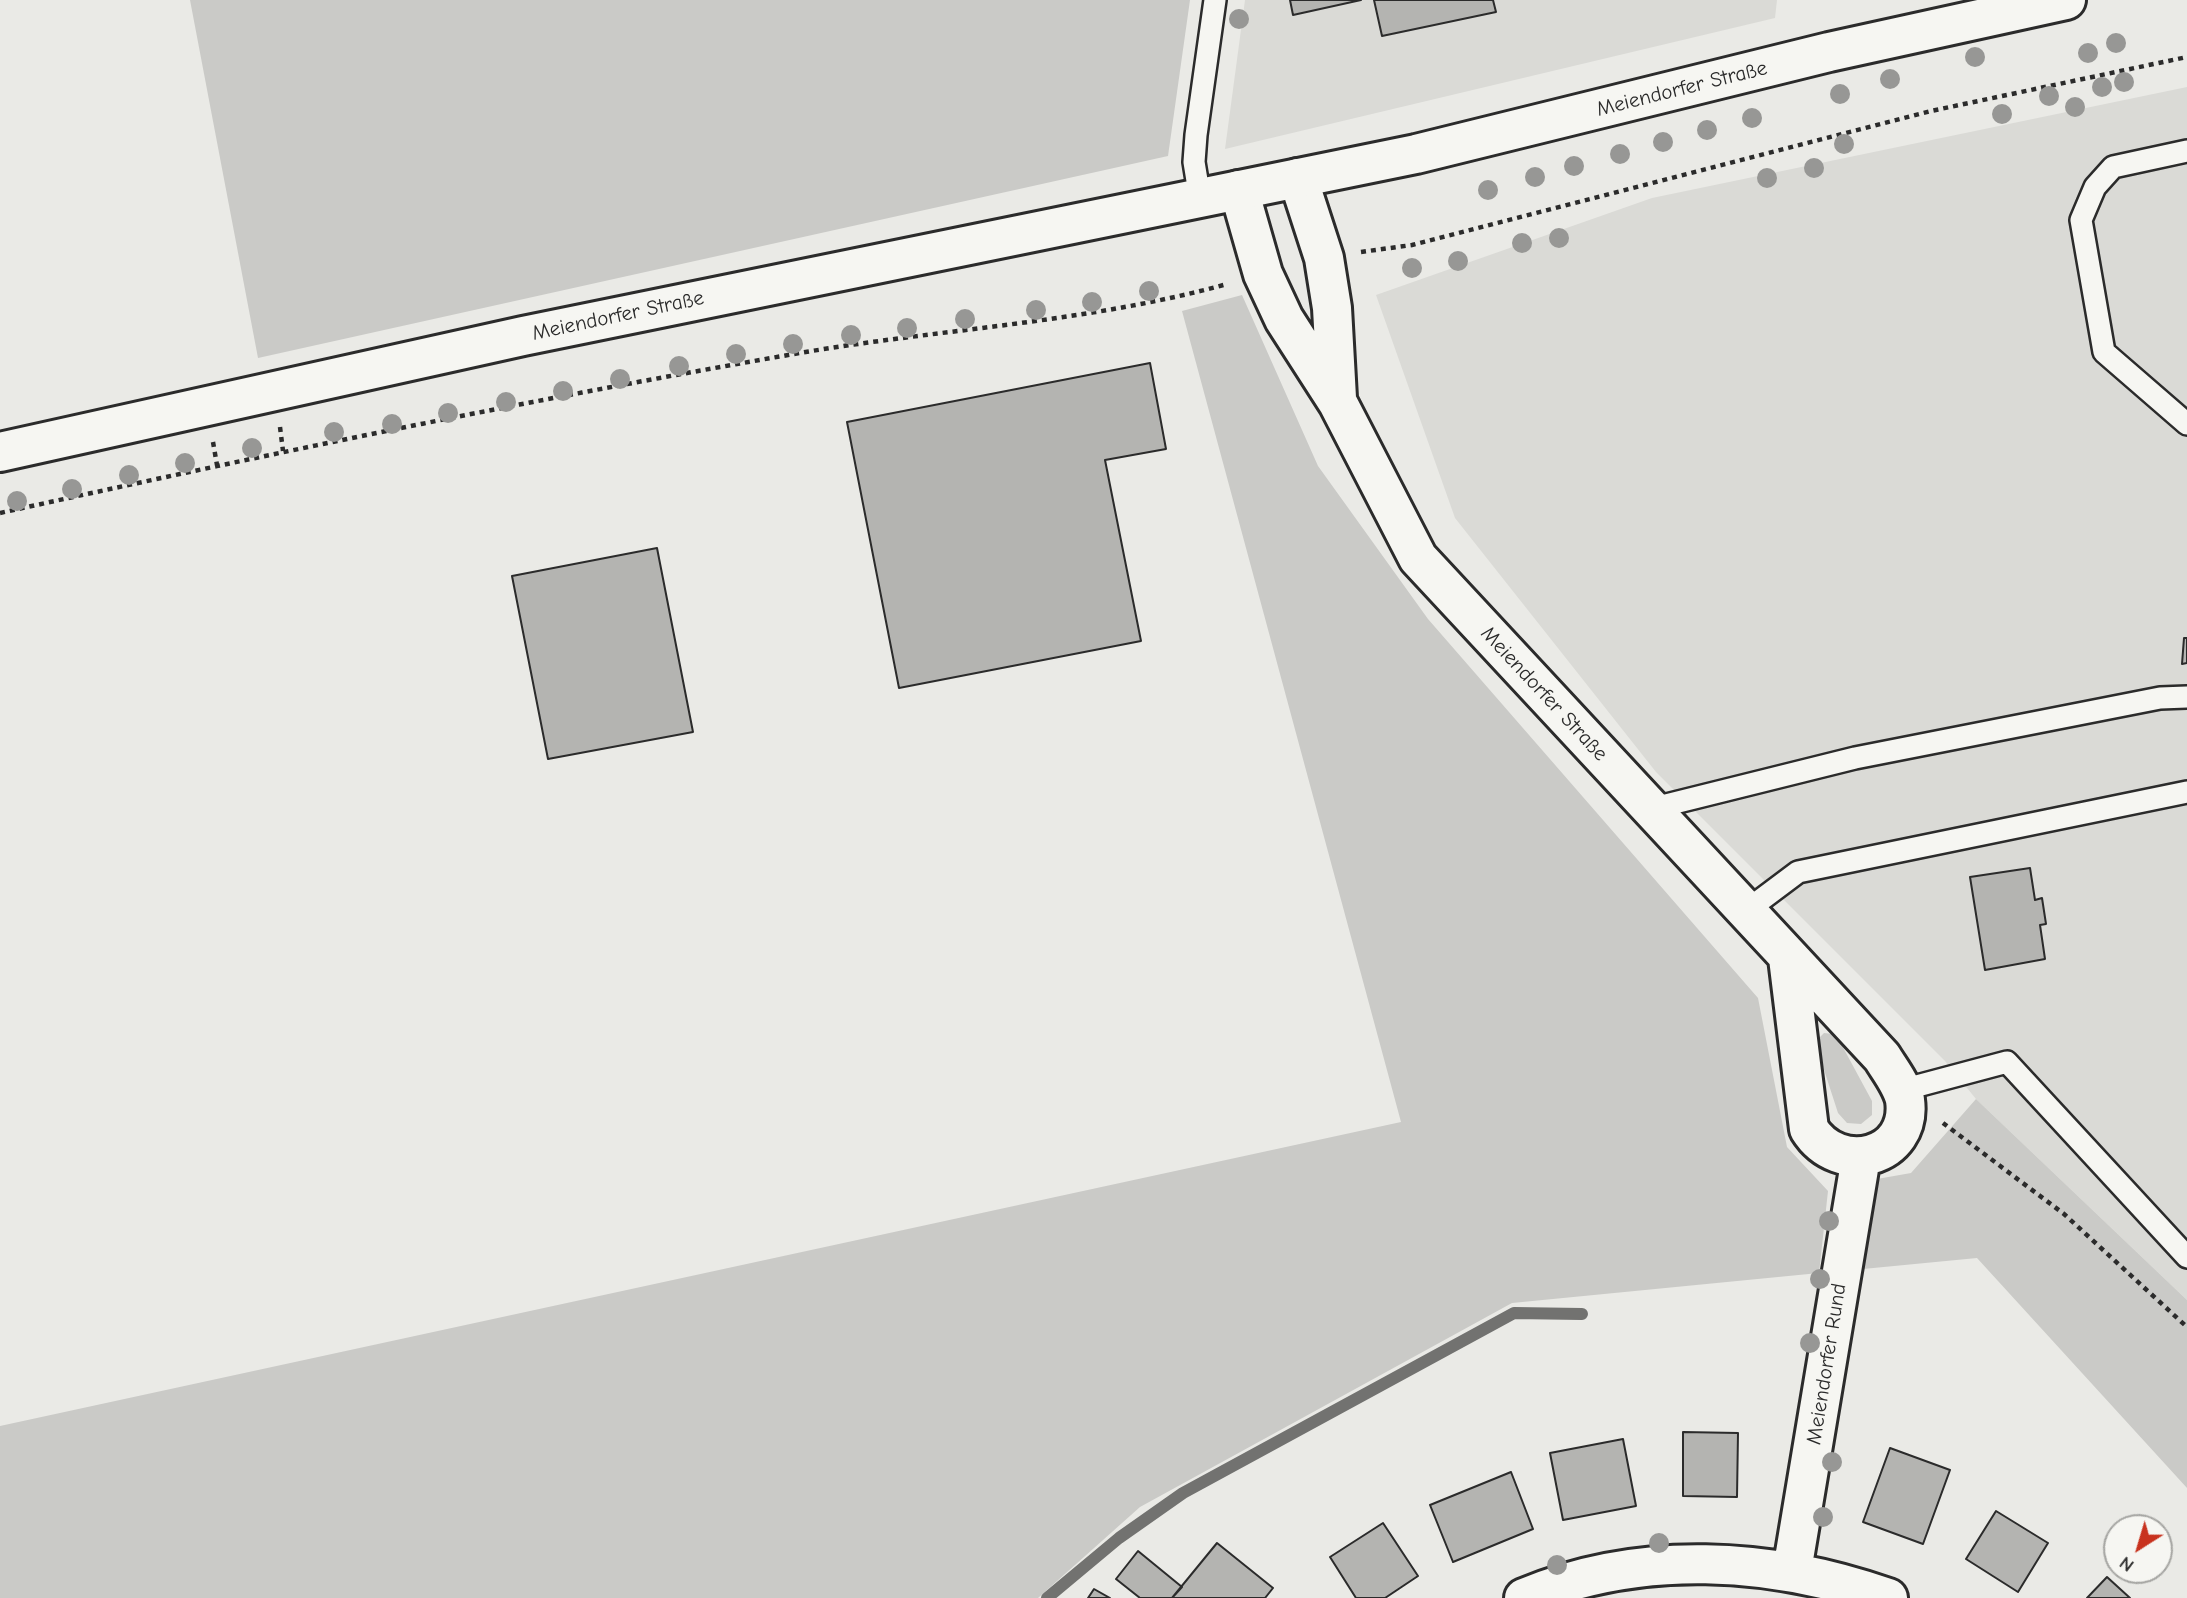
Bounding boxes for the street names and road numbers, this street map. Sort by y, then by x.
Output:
street label: Meiendorfer Straße [1594,56,1770,122]
street label: Meiendorfer Straße [530,285,706,347]
street label: Meiendorfer Straße [1475,621,1613,767]
street label: Meiendorfer Rund [1802,1282,1852,1446]

